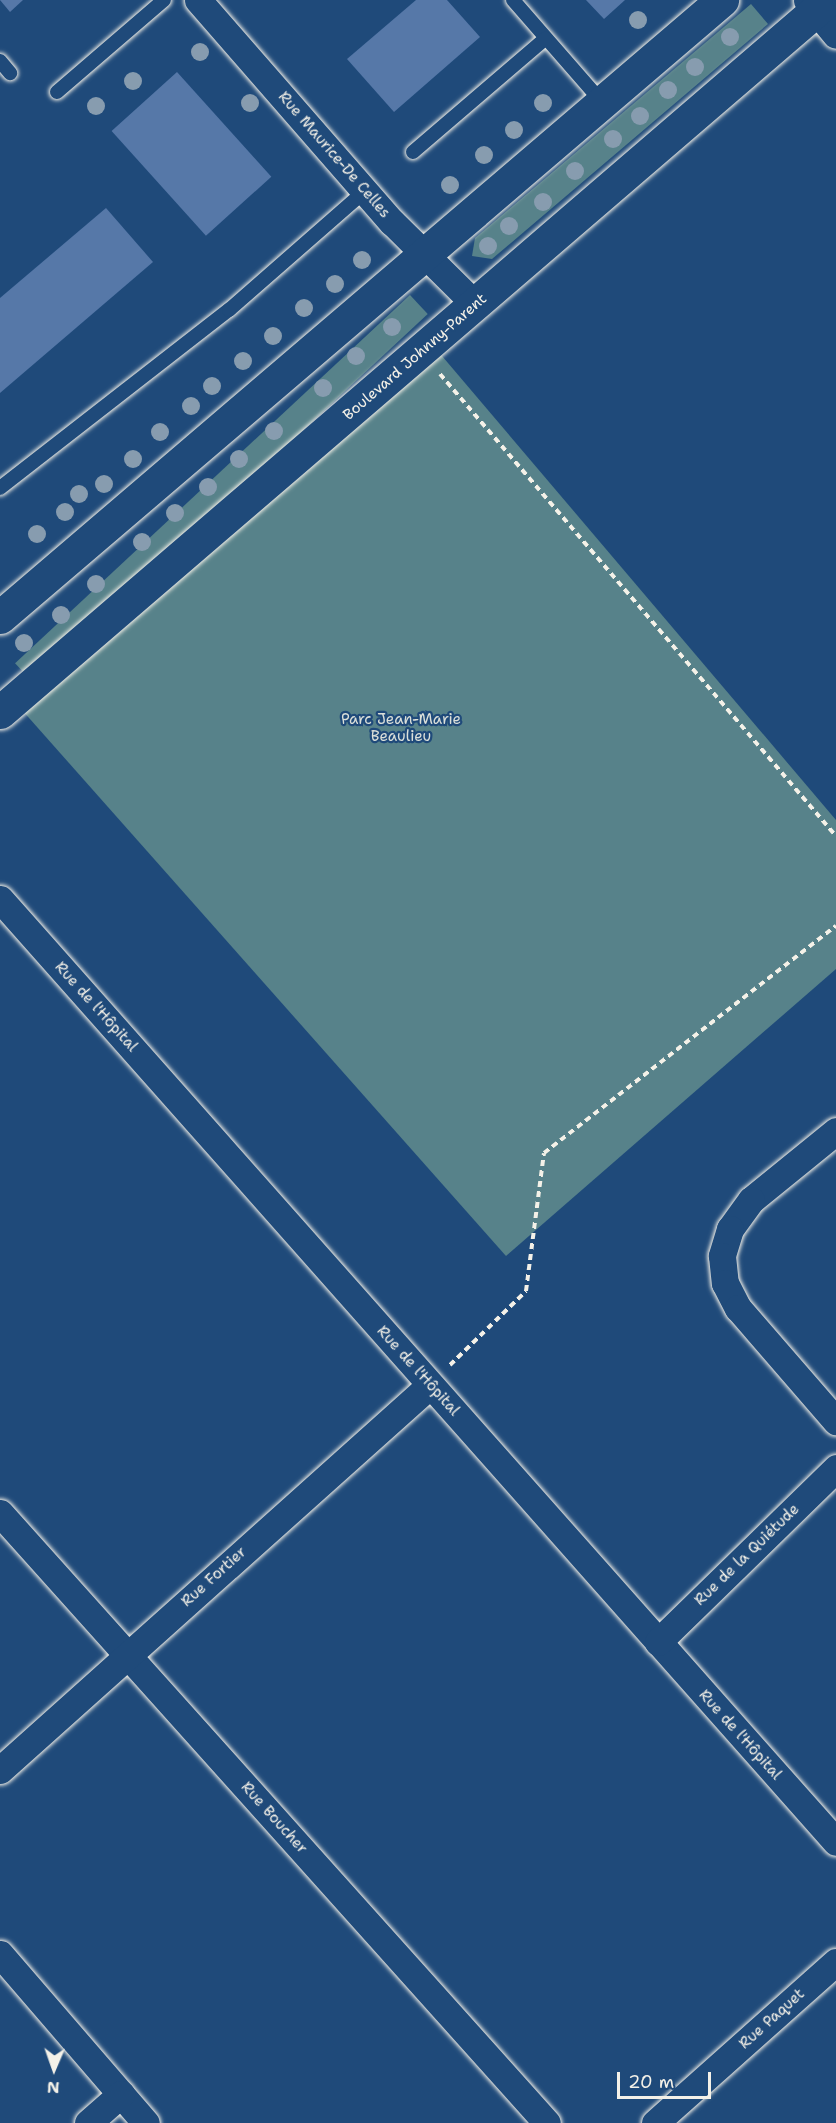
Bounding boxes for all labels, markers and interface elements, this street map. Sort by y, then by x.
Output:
street label: Rue Maurice-De Celles [274,88,394,222]
street label: Boulevard Johnny-Parent [340,290,490,424]
park label: Parc Jean-Marie Beaulieu [341,710,461,745]
street label: Rue de l'Hôpital [51,958,141,1056]
street label: Rue de l'Hôpital [373,1322,463,1420]
street label: Rue de la Quiétude [691,1500,803,1610]
street label: Rue Fortier [178,1543,250,1611]
street label: Rue de l'Hôpital [695,1686,785,1784]
street label: Rue Boucher [237,1778,311,1858]
street label: Rue Paquet [736,1985,808,2053]
north arrow [24,2039,84,2099]
scale bar [620,2060,714,2098]
text: 20 m [628,2070,674,2094]
text: N [47,2077,60,2098]

